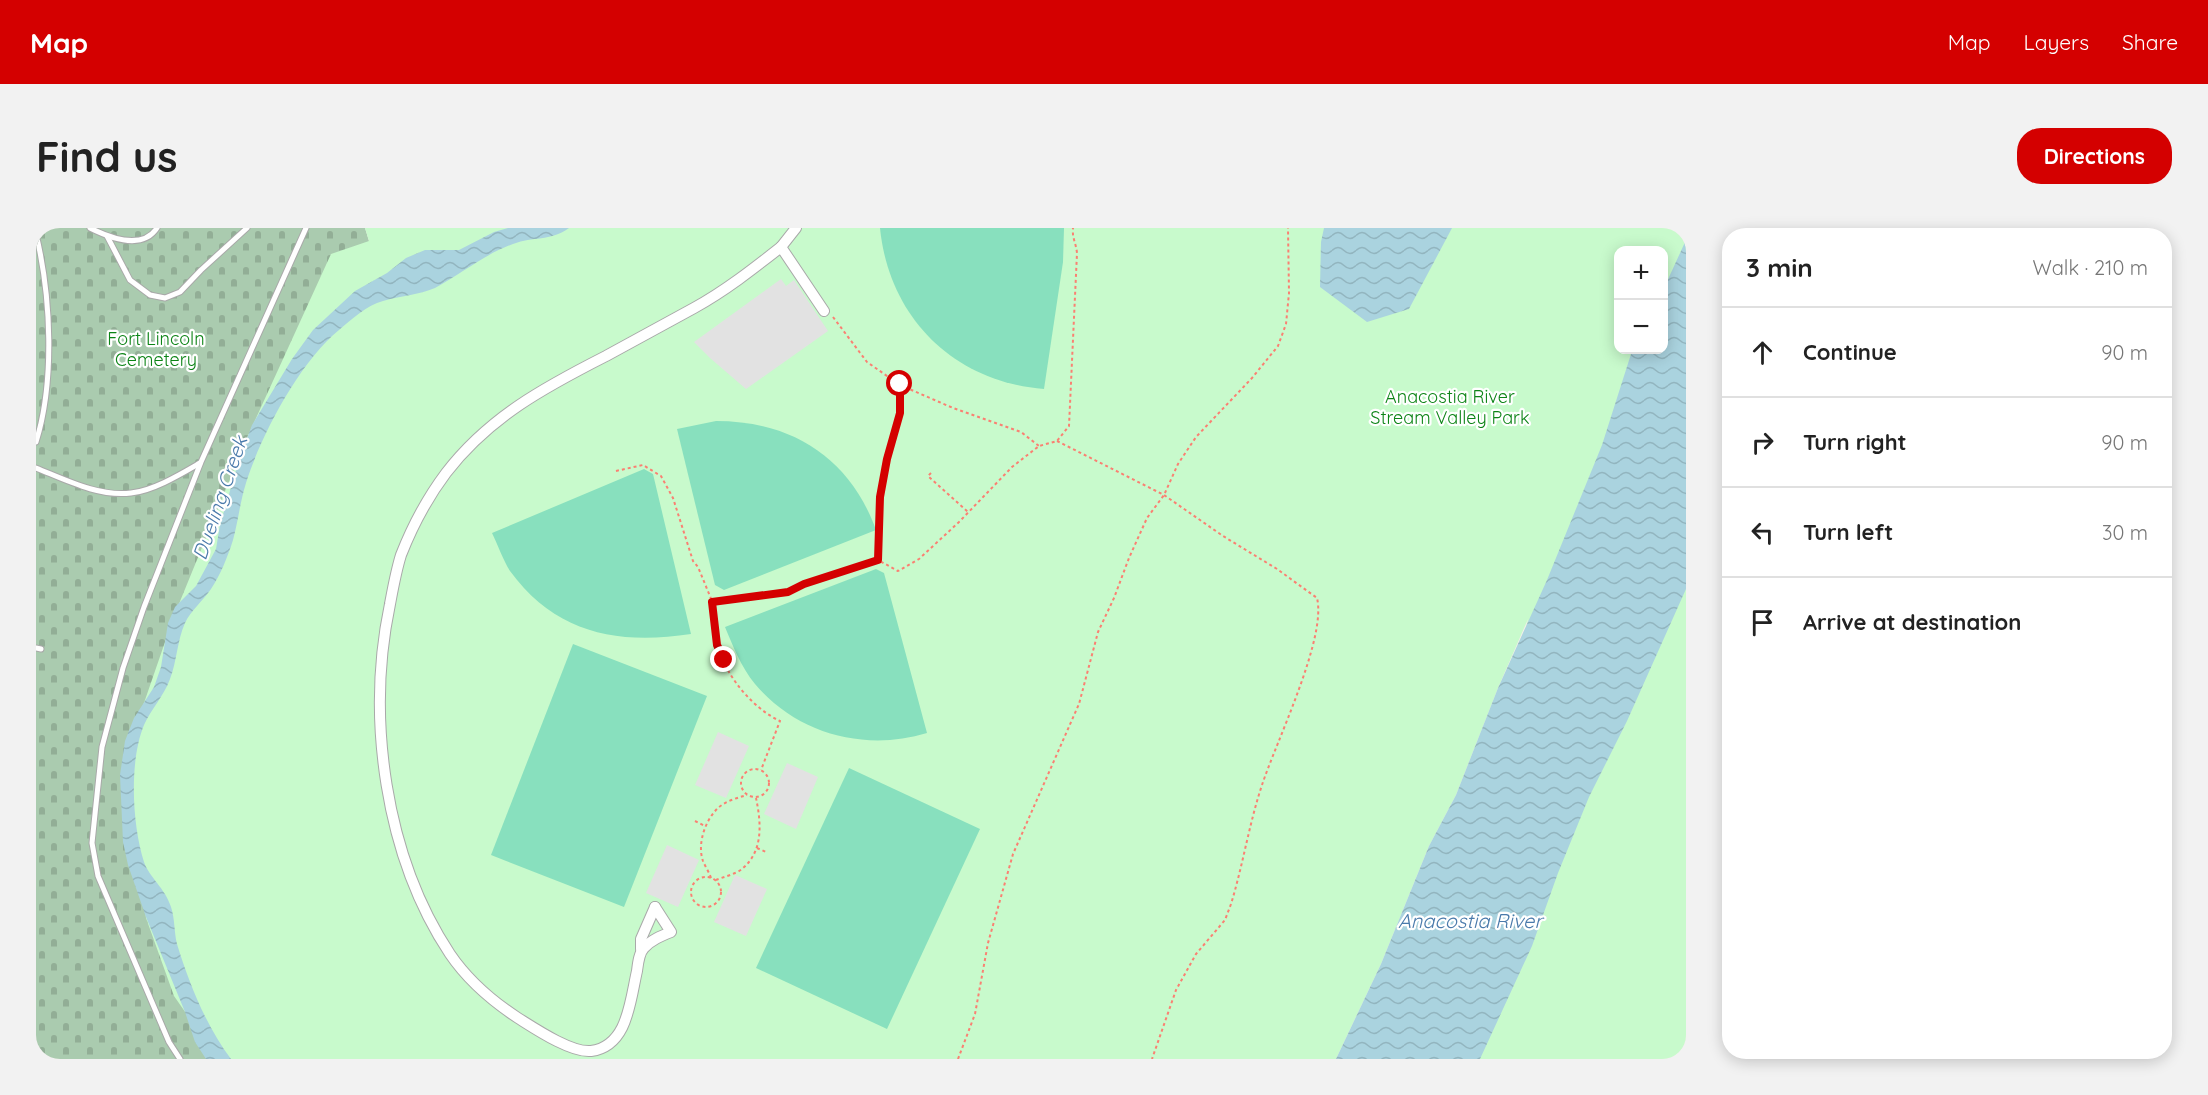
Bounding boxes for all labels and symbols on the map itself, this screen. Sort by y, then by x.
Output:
park label: Fort Lincoln Cemetery [107,327,205,371]
route start [886,370,912,396]
park label: Anacostia River Stream Valley Park [1370,385,1530,429]
water label: Dueling Creek [187,431,253,563]
route end [710,646,736,672]
water label: Anacostia River [1398,908,1544,933]

